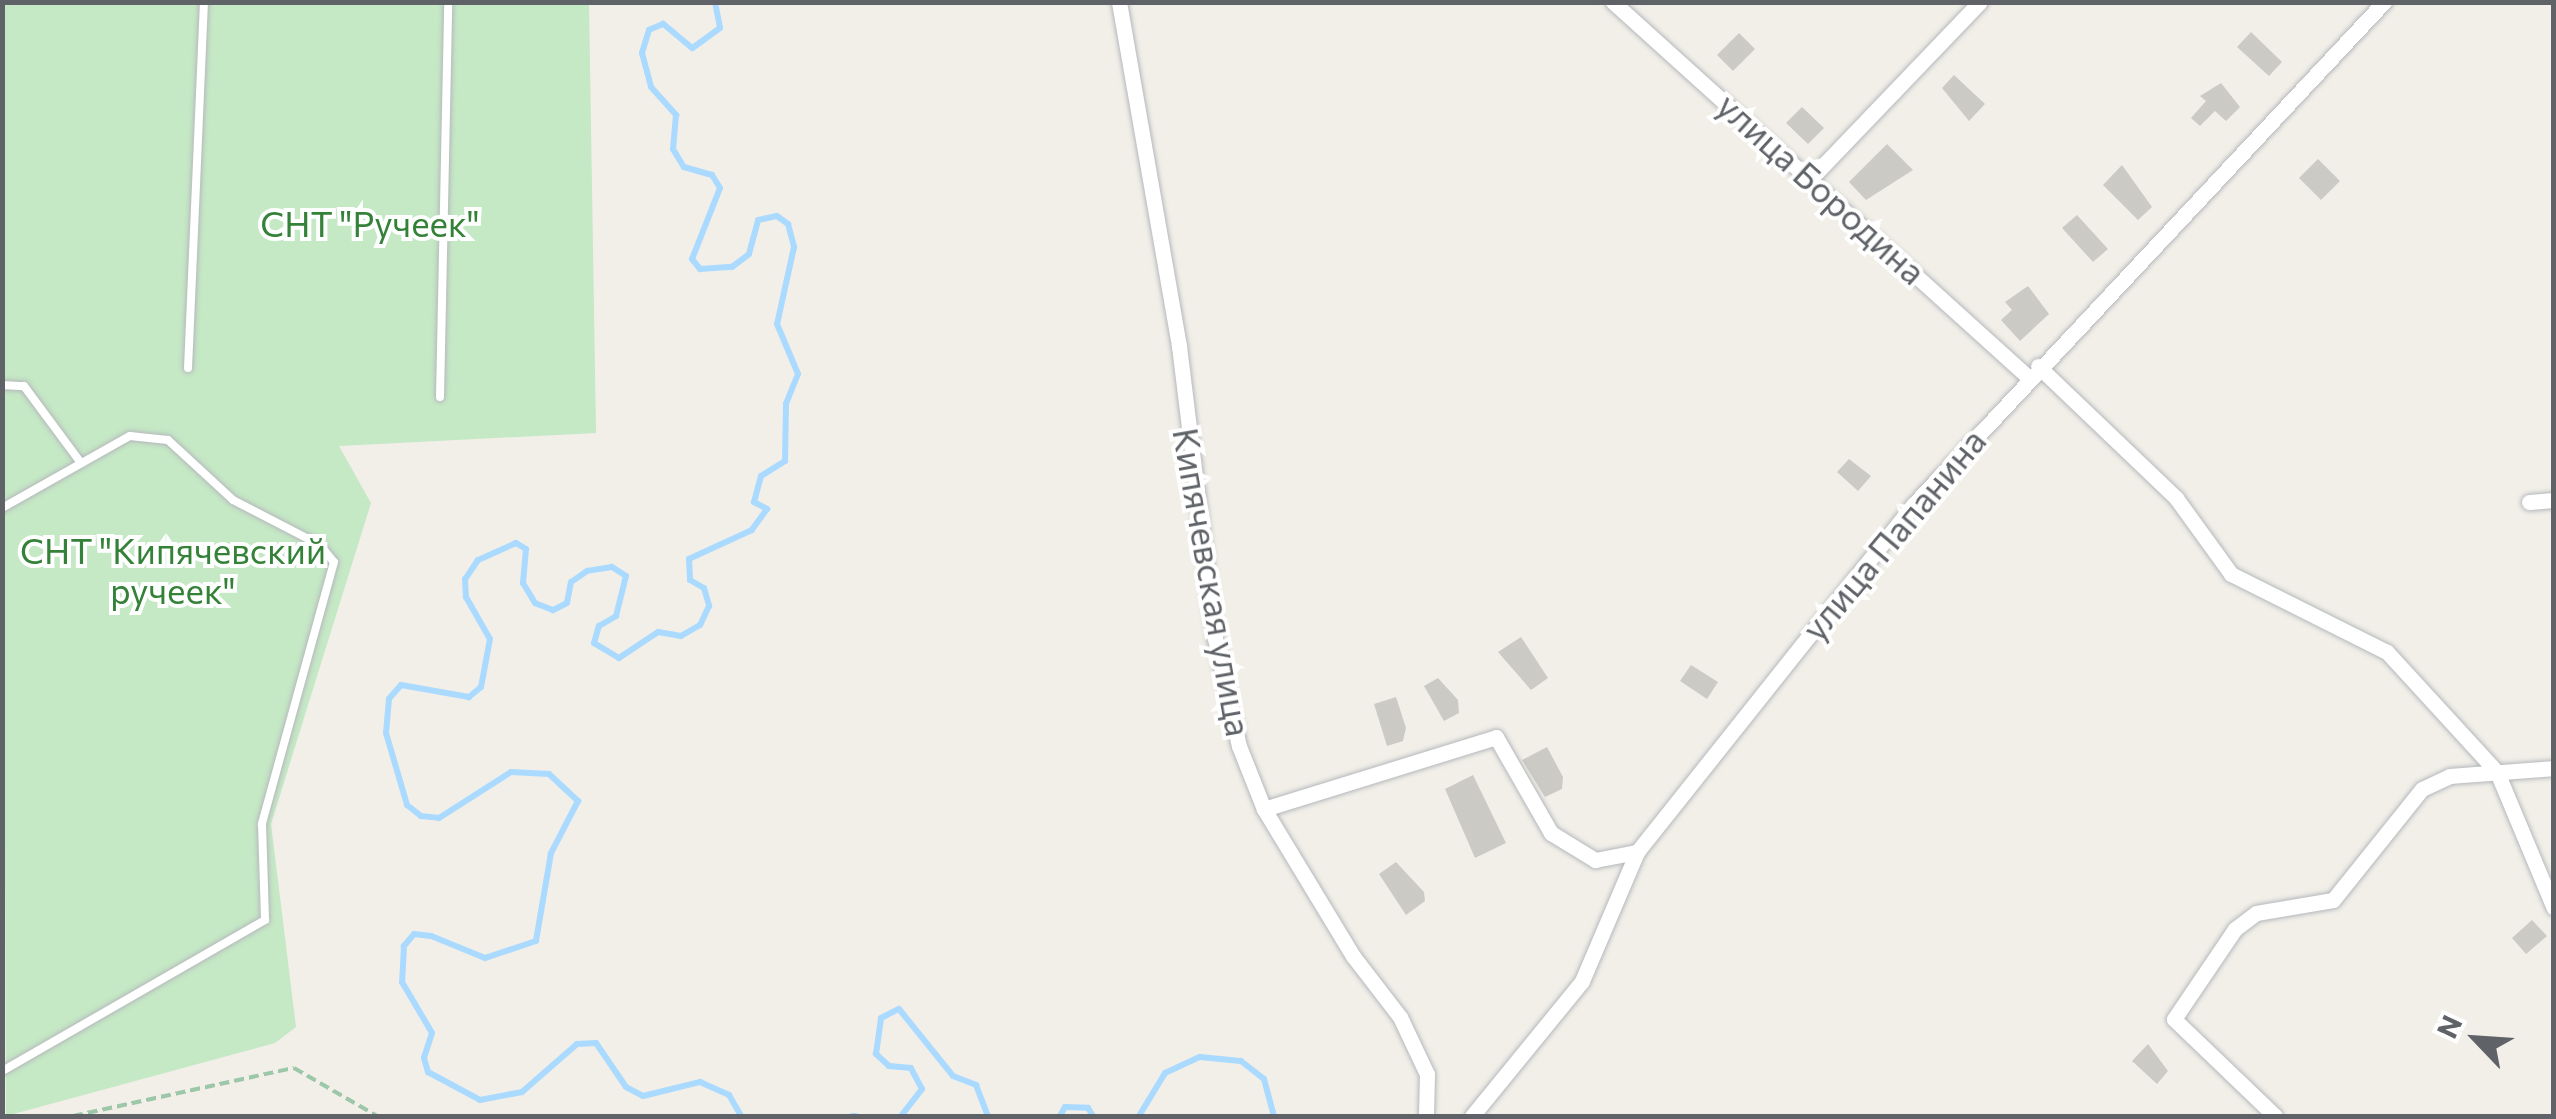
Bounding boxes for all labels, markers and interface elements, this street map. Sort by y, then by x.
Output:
street label: улица Бородина [1709,84,1935,292]
park label: СНТ "Ручеек" [260,202,480,244]
street label: улица Папанина [1792,420,1994,648]
street label: Кипячевская улица [1165,424,1261,740]
park label: СНТ "Кипячевский ручеек" [20,529,326,611]
north arrow [2426,989,2526,1089]
text: N [2429,1010,2469,1043]

